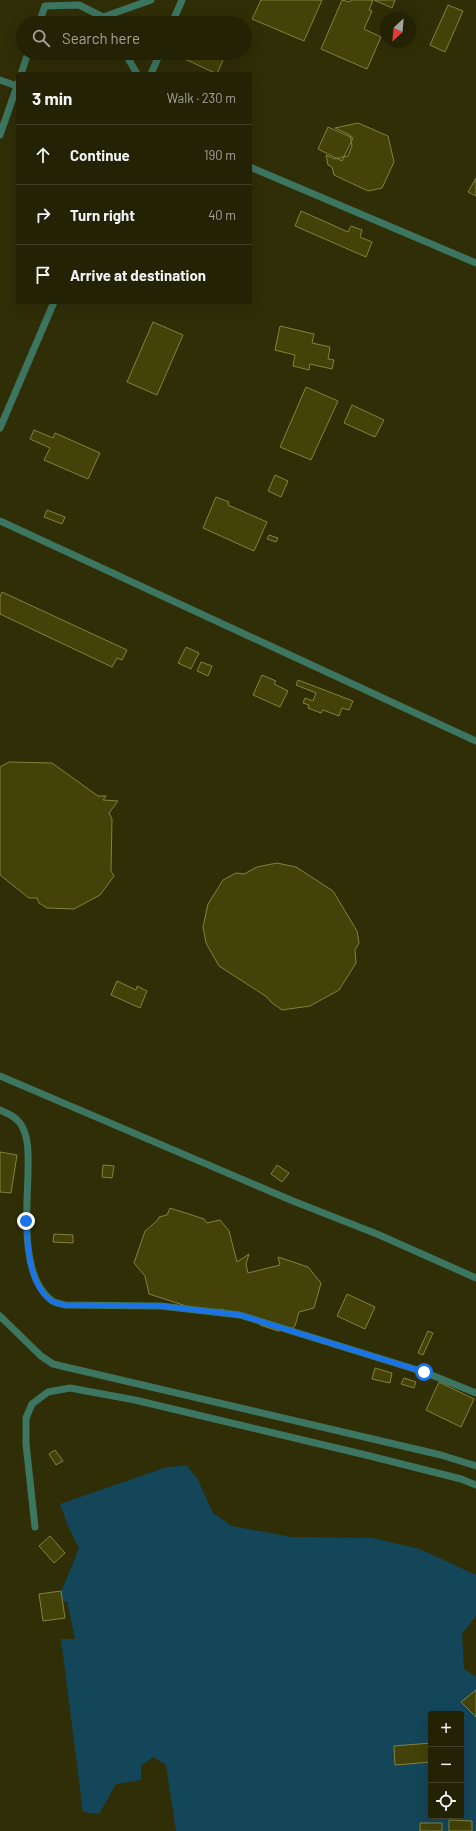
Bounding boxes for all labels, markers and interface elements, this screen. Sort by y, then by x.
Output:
north arrow [380,12,416,48]
search box [16,16,252,60]
icon: search [30,27,52,49]
text: Search here [62,29,140,47]
text: 3 min [32,88,72,108]
text: Walk · 230 m [167,90,236,106]
icon: ahead [32,144,54,166]
text: Continue [70,146,130,164]
text: 190 m [204,147,236,163]
icon: right [32,204,54,226]
text: Turn right [70,206,135,224]
text: 40 m [208,207,236,223]
icon: arrive [32,264,54,286]
text: Arrive at destination [70,266,206,284]
route end [17,1212,35,1230]
route start [415,1363,433,1381]
map controls [428,1711,464,1819]
button: + [428,1711,464,1747]
button: − [428,1747,464,1783]
button: locate [428,1783,464,1819]

